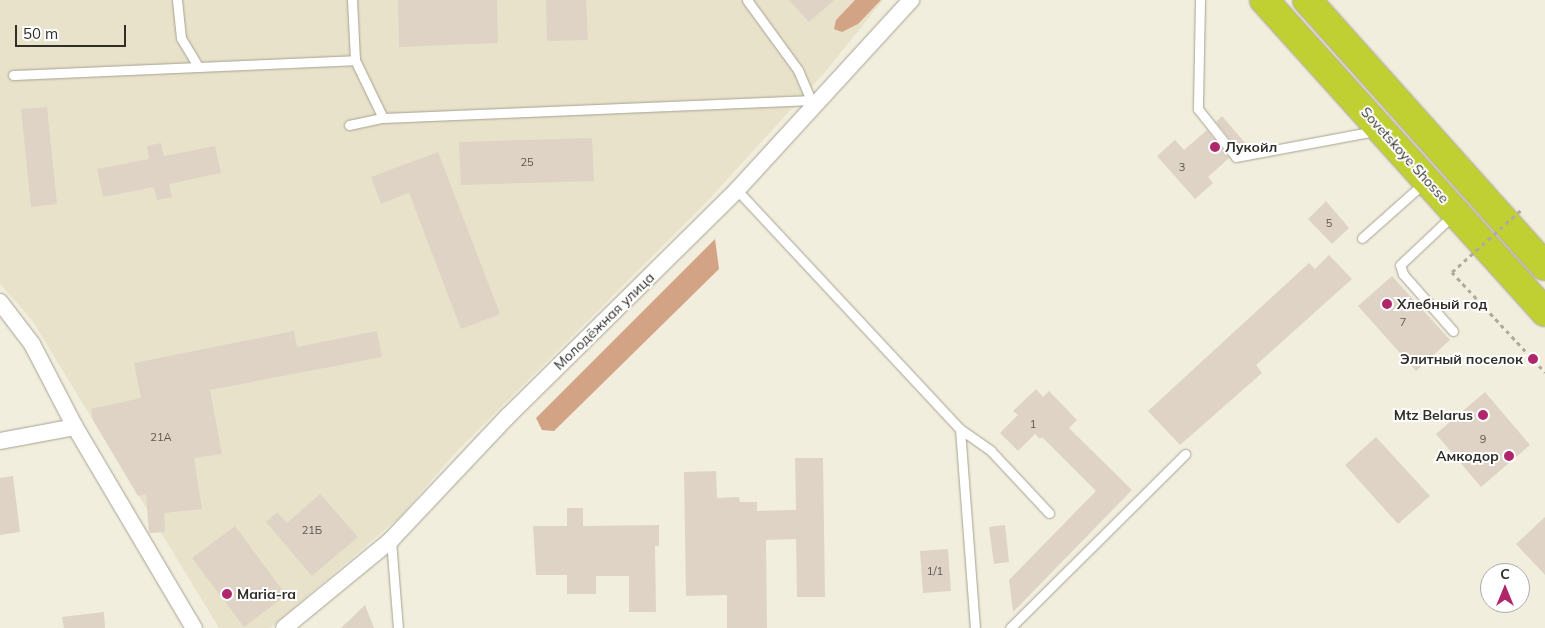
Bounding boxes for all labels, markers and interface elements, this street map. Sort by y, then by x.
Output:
scale bar [18,15,129,47]
text: 50 m [23,24,58,43]
street label: Sovetskoye Shosse [1357,104,1453,206]
place label: Лукойл [1225,139,1277,155]
marker: Лукойл [1209,141,1221,153]
house number: 25 [520,155,534,169]
house number: 3 [1179,160,1185,174]
house number: 5 [1326,216,1332,230]
street label: Молодёжная улица [550,269,658,373]
place label: Хлебный год [1397,296,1487,312]
marker: Хлебный год [1381,298,1393,310]
house number: 7 [1400,315,1406,329]
place label: Элитный поселок [1400,351,1523,367]
marker: Элитный поселок [1527,353,1539,365]
place label: Mtz Belarus [1394,407,1473,423]
marker: Mtz Belarus [1477,409,1489,421]
house number: 1 [1030,417,1036,431]
house number: 21А [150,430,172,444]
house number: 9 [1480,432,1486,446]
place label: Амкодор [1436,448,1499,464]
marker: Амкодор [1503,450,1515,462]
house number: 21Б [302,523,322,537]
north arrow [1480,563,1530,613]
house number: 1/1 [927,564,943,578]
text: С [1500,565,1510,583]
place label: Maria-ra [237,586,296,602]
marker: Maria-ra [221,588,233,600]

